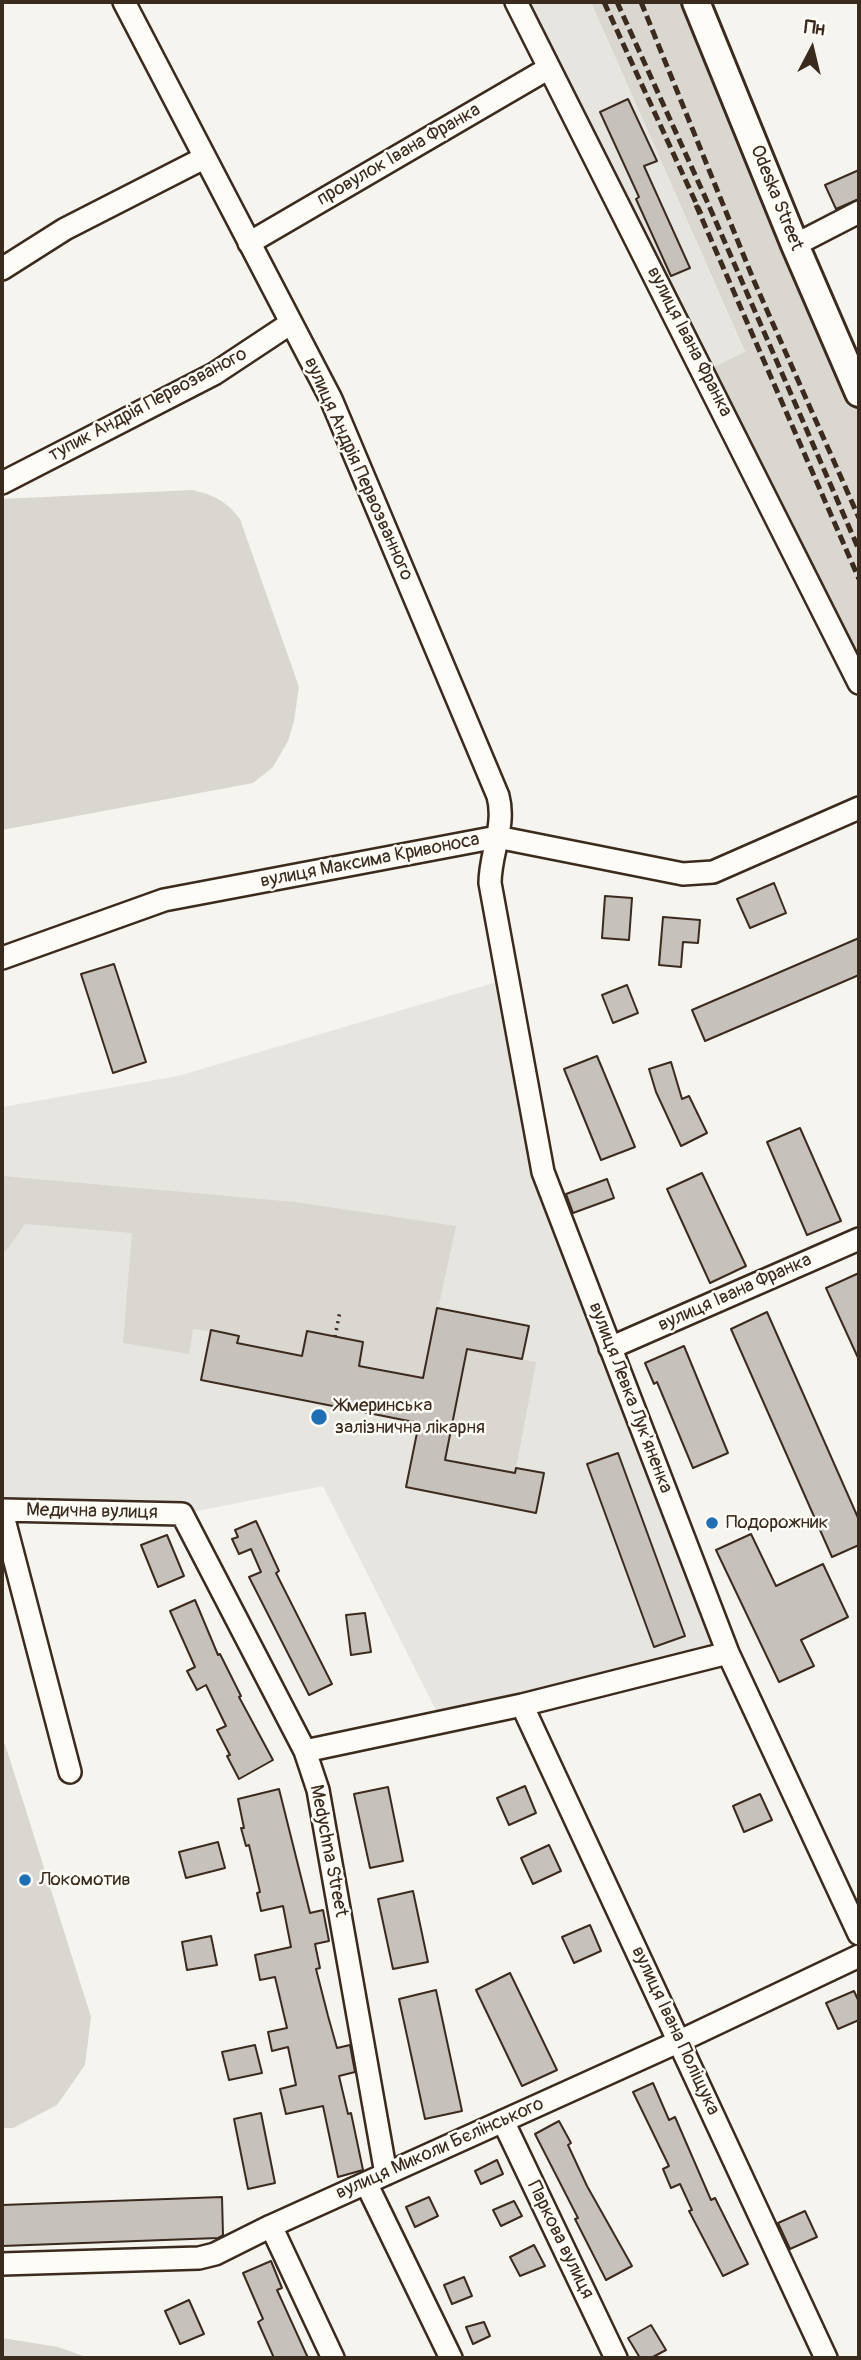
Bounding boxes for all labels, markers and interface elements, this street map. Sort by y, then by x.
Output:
north arrow [777,14,847,84]
text: Пн [803,15,826,41]
street label: провулок Івана Франка [313,99,485,211]
street label: Odeska Street [744,142,808,254]
street label: вулиця Івана Франка [641,263,737,421]
street label: тупик Андрія Первозваного [45,343,251,467]
street label: вулиця Андрія Первозванного [298,354,418,584]
street label: вулиця Максима Кривоноса [258,829,482,893]
street label: вулиця Івана Франка [655,1249,815,1337]
street label: вулиця Левка Лук'яненка [583,1299,677,1497]
place label: Жмеринська залізнична лікарня [335,1395,485,1439]
marker: Жмеринська залізнична лікарня [309,1407,329,1427]
street label: Медична вулиця [26,1499,158,1525]
place label: Подорожник [726,1512,828,1534]
marker: Подорожник [704,1515,720,1531]
street label: Medychna Street [304,1783,352,1919]
place label: Локомотив [39,1869,131,1891]
marker: Локомотив [17,1872,33,1888]
street label: вулиця Івана Поліщука [626,1943,724,2119]
street label: вулиця Миколи Бєлінського [333,2093,547,2205]
street label: Паркова вулиця [522,2177,598,2303]

